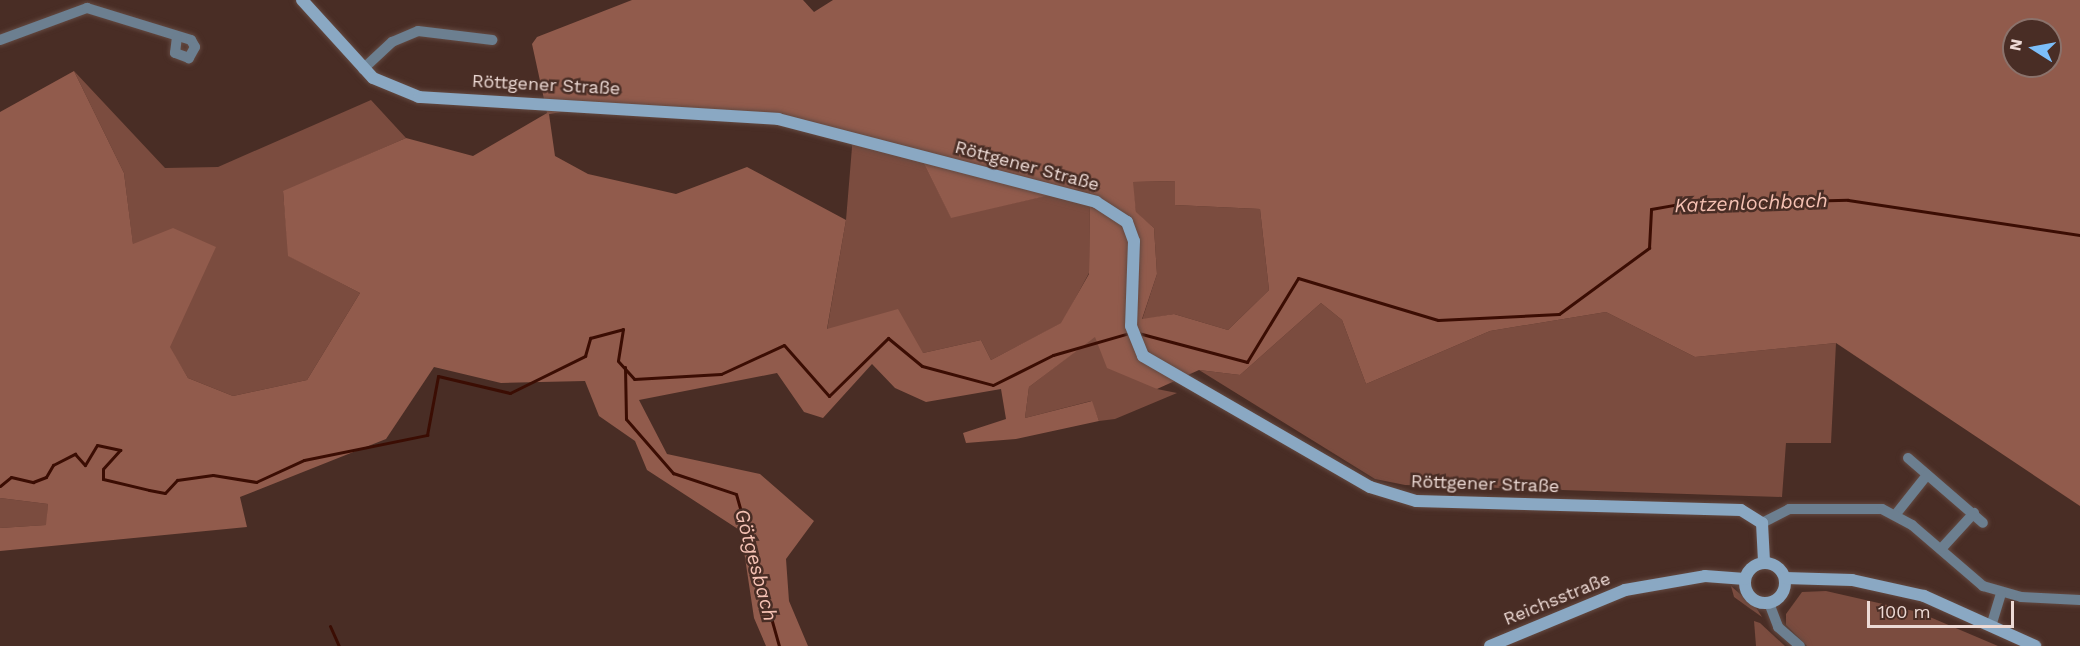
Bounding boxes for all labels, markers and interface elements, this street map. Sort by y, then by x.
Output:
north arrow [2002,18,2062,78]
text: N [2005,37,2026,52]
street label: Röttgener Straße [471,70,621,100]
street label: Röttgener Straße [952,136,1102,196]
water label: Katzenlochbach [1674,188,1828,218]
street label: Röttgener Straße [1410,471,1560,497]
water label: Götgesbach [730,506,782,624]
street label: Reichsstraße [1500,568,1614,630]
scale bar [1870,589,2017,627]
text: 100 m [1878,601,1931,622]

